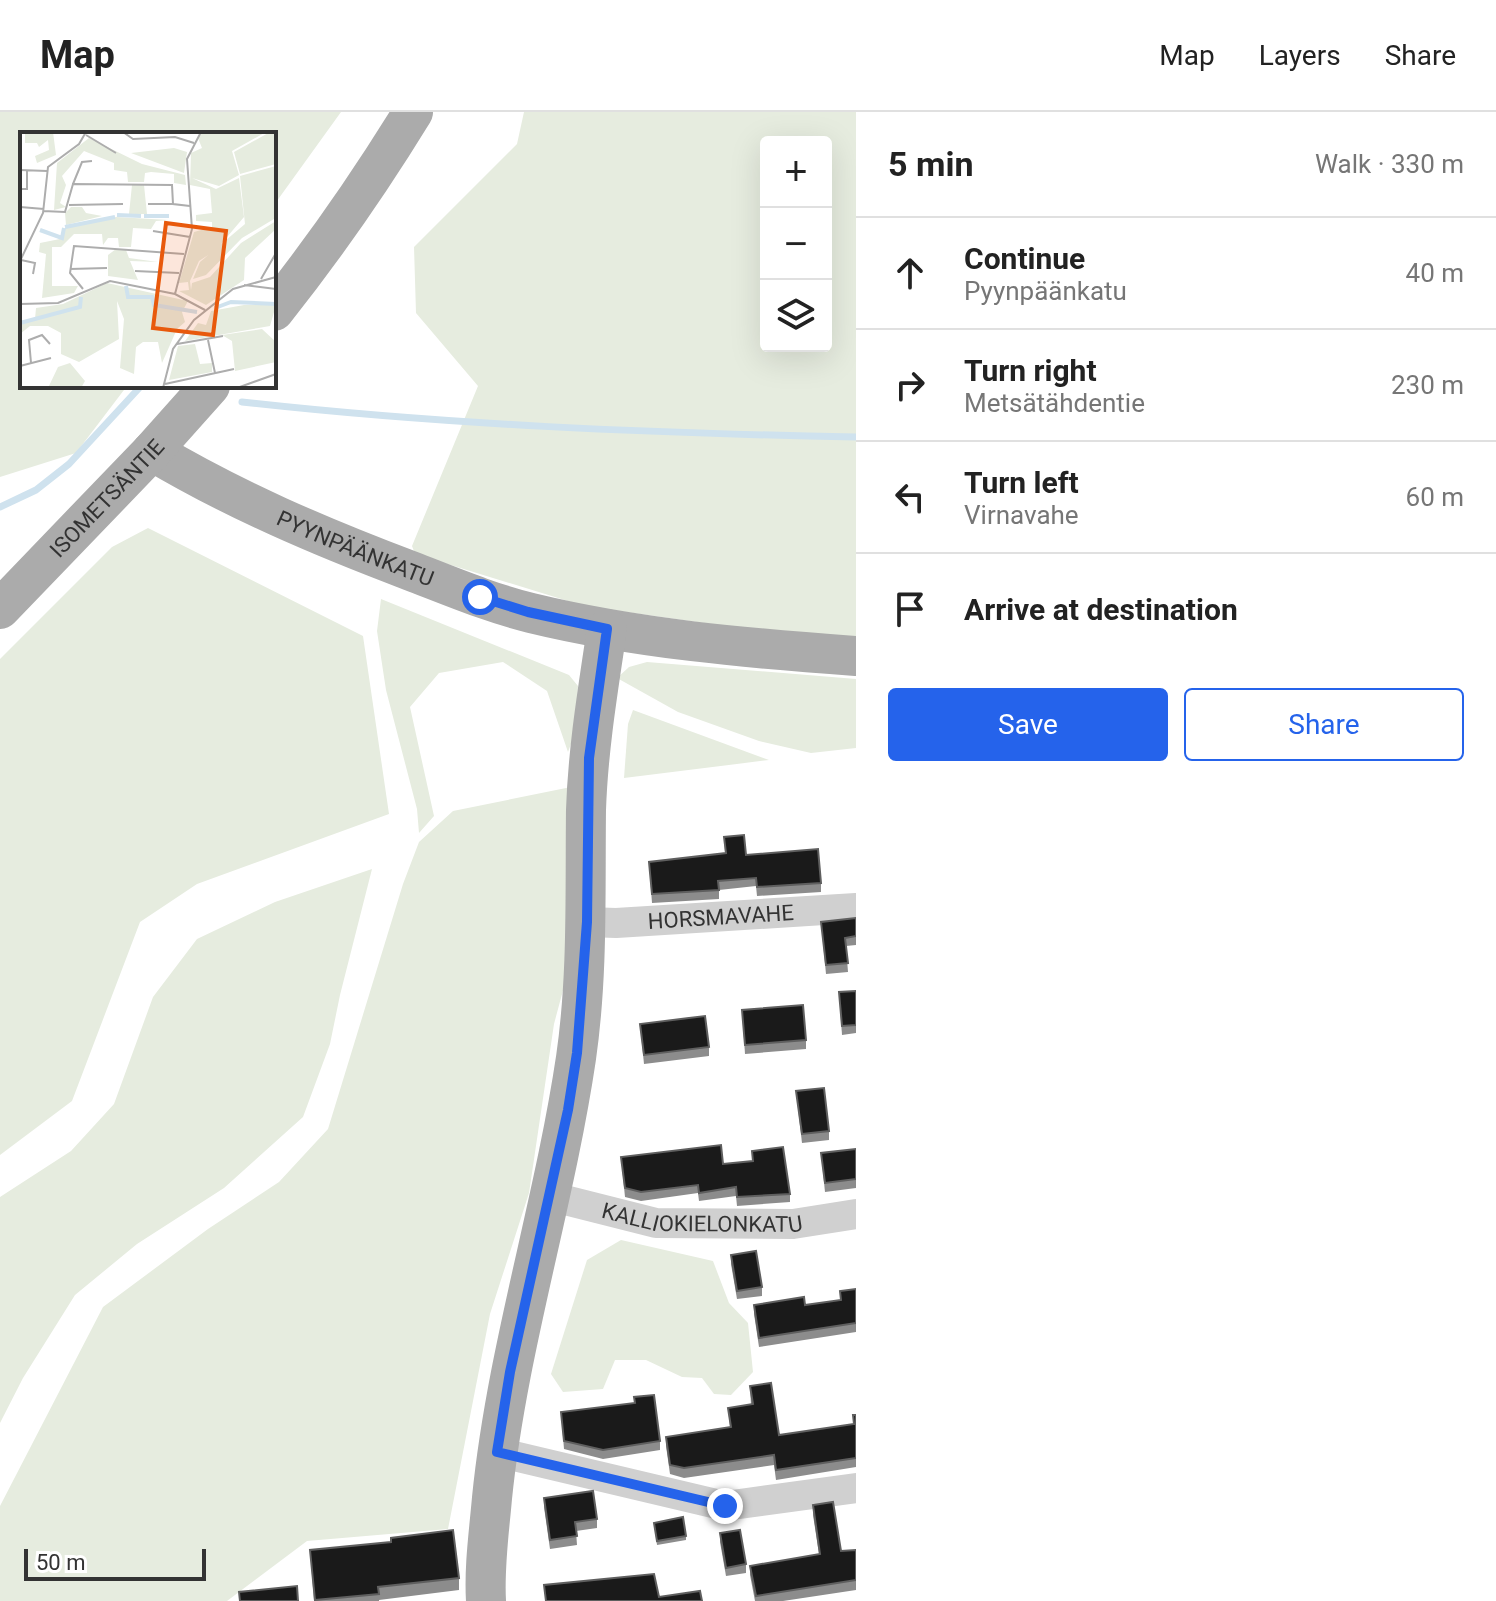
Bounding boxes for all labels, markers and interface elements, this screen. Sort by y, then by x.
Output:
text: Map [40,33,115,77]
text: Map [1159,39,1215,72]
text: Layers [1259,39,1341,72]
text: Share [1385,39,1456,72]
inset map [20,132,276,388]
map controls [760,136,832,352]
button: + [760,136,832,208]
text: 5 min [888,144,973,184]
text: Walk · 330 m [1315,149,1464,179]
button: − [760,208,832,280]
text: Continue [964,241,1085,276]
icon: ahead [888,251,932,295]
text: 40 m [1406,258,1464,288]
text: Pyynpäänkatu [964,276,1127,306]
button: layers [760,280,832,352]
text: Turn right [964,353,1097,388]
icon: right [888,363,932,407]
text: 230 m [1391,370,1464,400]
text: Metsätähdentie [964,388,1145,418]
street label: ISOMETSÄNTIE [45,434,169,562]
text: Turn left [964,465,1079,500]
icon: left [888,475,932,519]
text: 60 m [1406,482,1464,512]
text: Virnavahe [964,500,1079,530]
street label: PYYNPÄÄNKATU [273,506,437,592]
route start [462,579,498,615]
icon: arrive [888,587,932,631]
text: Arrive at destination [964,592,1238,627]
button: Save [888,688,1168,761]
button: Share [1184,688,1464,761]
street label: HORSMAVAHE [647,900,794,934]
street label: KALLIOKIELONKATU [599,1198,804,1238]
route end [707,1488,743,1524]
scale bar [24,1545,206,1581]
text: 50 m [36,1550,85,1575]

